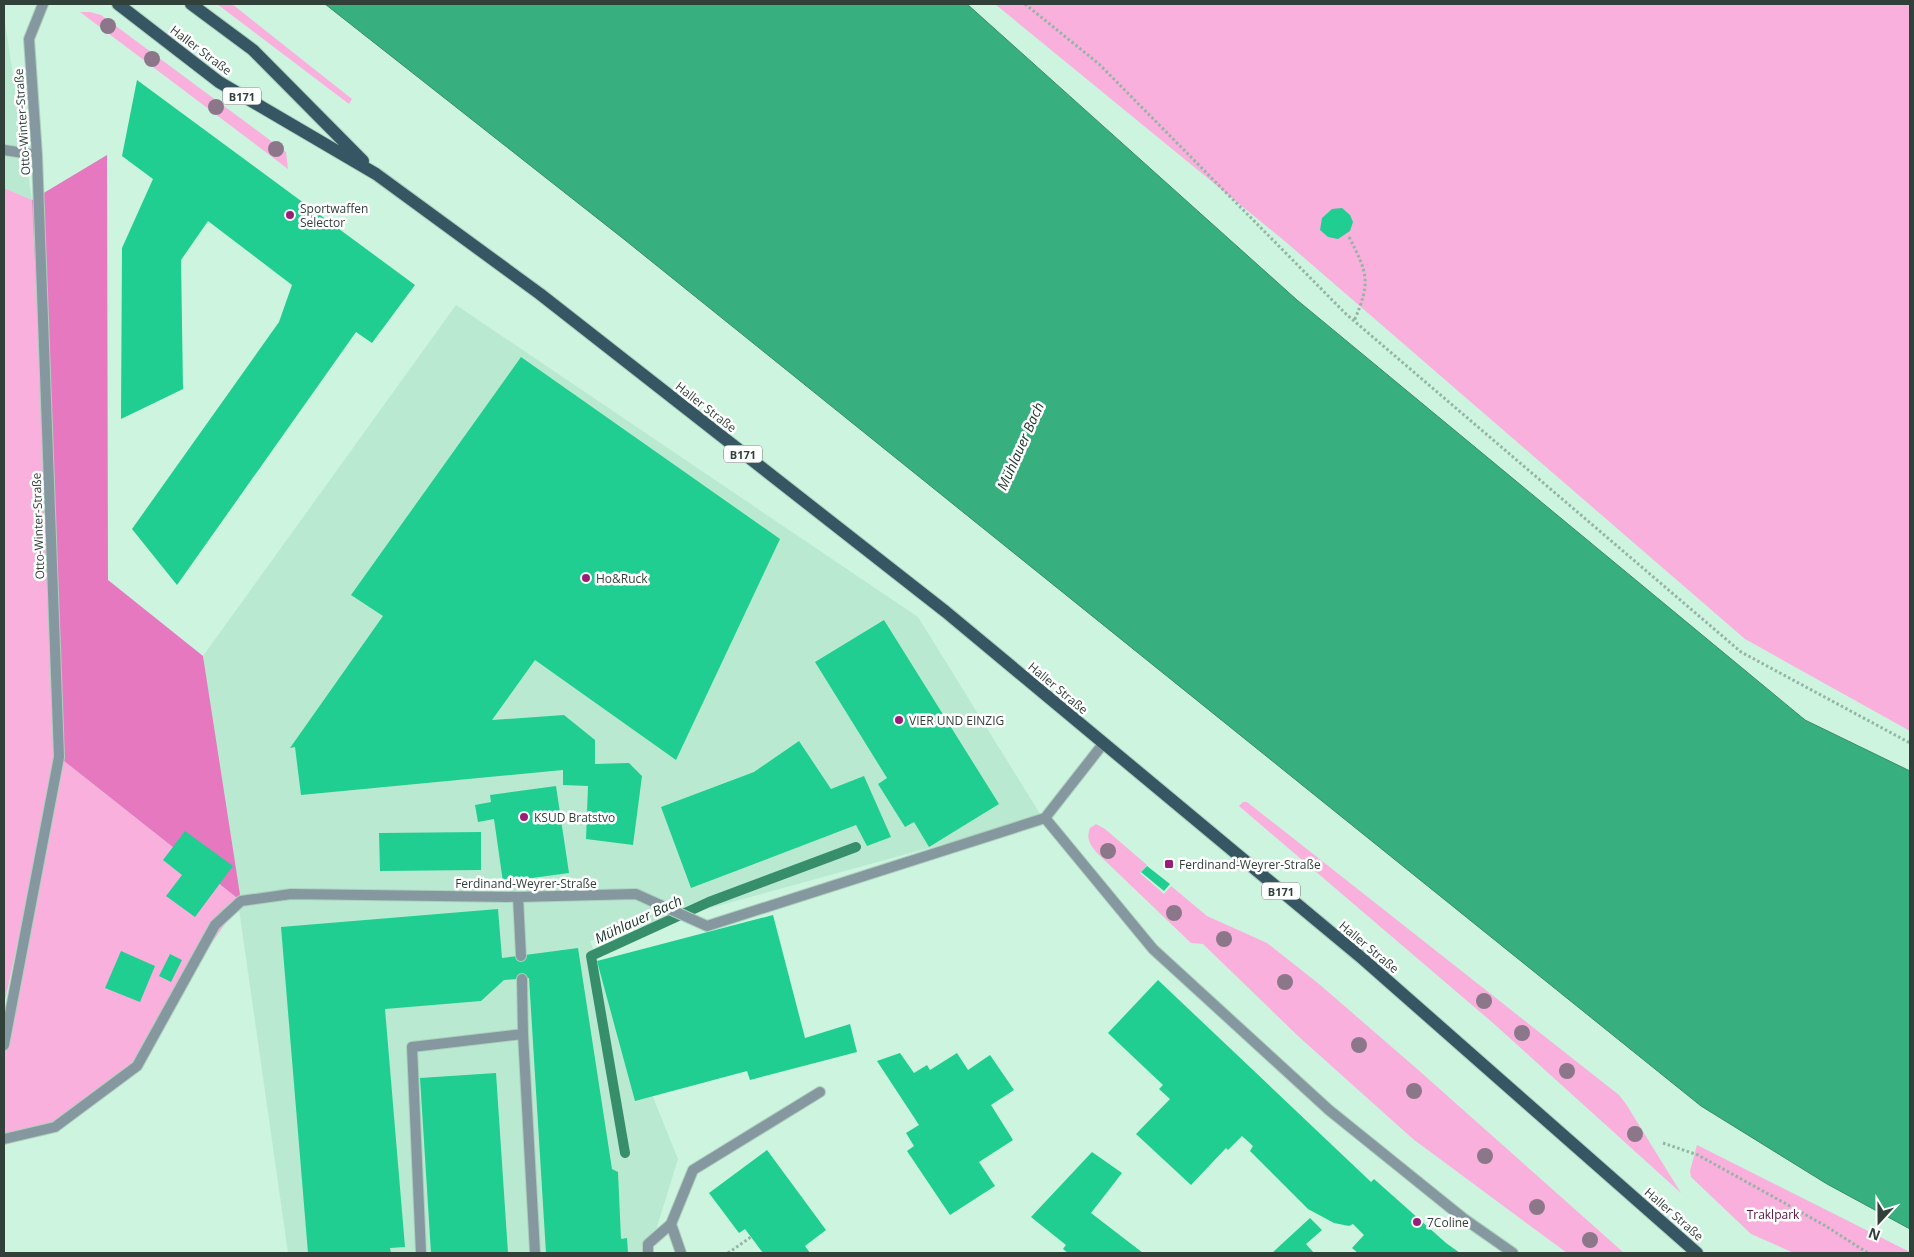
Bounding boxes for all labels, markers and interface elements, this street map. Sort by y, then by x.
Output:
street label: Haller Straße [167,21,235,79]
street label: Otto-Winter-Straße [10,68,34,176]
road number: B171 [223,88,261,104]
place label: Sportwaffen Selector [300,200,368,231]
marker: Sportwaffen Selector [284,209,296,221]
street label: Haller Straße [672,378,740,436]
water label: Mühlauer Bach [992,399,1048,493]
road number: B171 [724,446,762,462]
street label: Otto-Winter-Straße [28,472,48,580]
place label: Ho&Ruck [596,570,648,587]
marker: Ho&Ruck [580,572,592,584]
street label: Haller Straße [1025,658,1092,718]
place label: VIER UND EINZIG [909,712,1004,729]
marker: VIER UND EINZIG [893,714,905,726]
place label: KSUD Bratstvo [534,809,615,826]
marker: KSUD Bratstvo [518,811,530,823]
place label: Ferdinand-Weyrer-Straße [1179,856,1321,873]
marker: Ferdinand-Weyrer-Straße [1163,858,1175,870]
street label: Ferdinand-Weyrer-Straße [455,875,597,892]
road number: B171 [1262,882,1300,899]
water label: Mühlauer Bach [591,890,685,948]
street label: Haller Straße [1336,917,1403,977]
street label: Haller Straße [1641,1184,1707,1245]
north arrow [1854,1197,1904,1247]
park label: Traklpark [1747,1206,1800,1223]
place label: 7Coline [1427,1214,1469,1231]
marker: 7Coline [1411,1216,1423,1228]
text: N [1865,1224,1883,1246]

